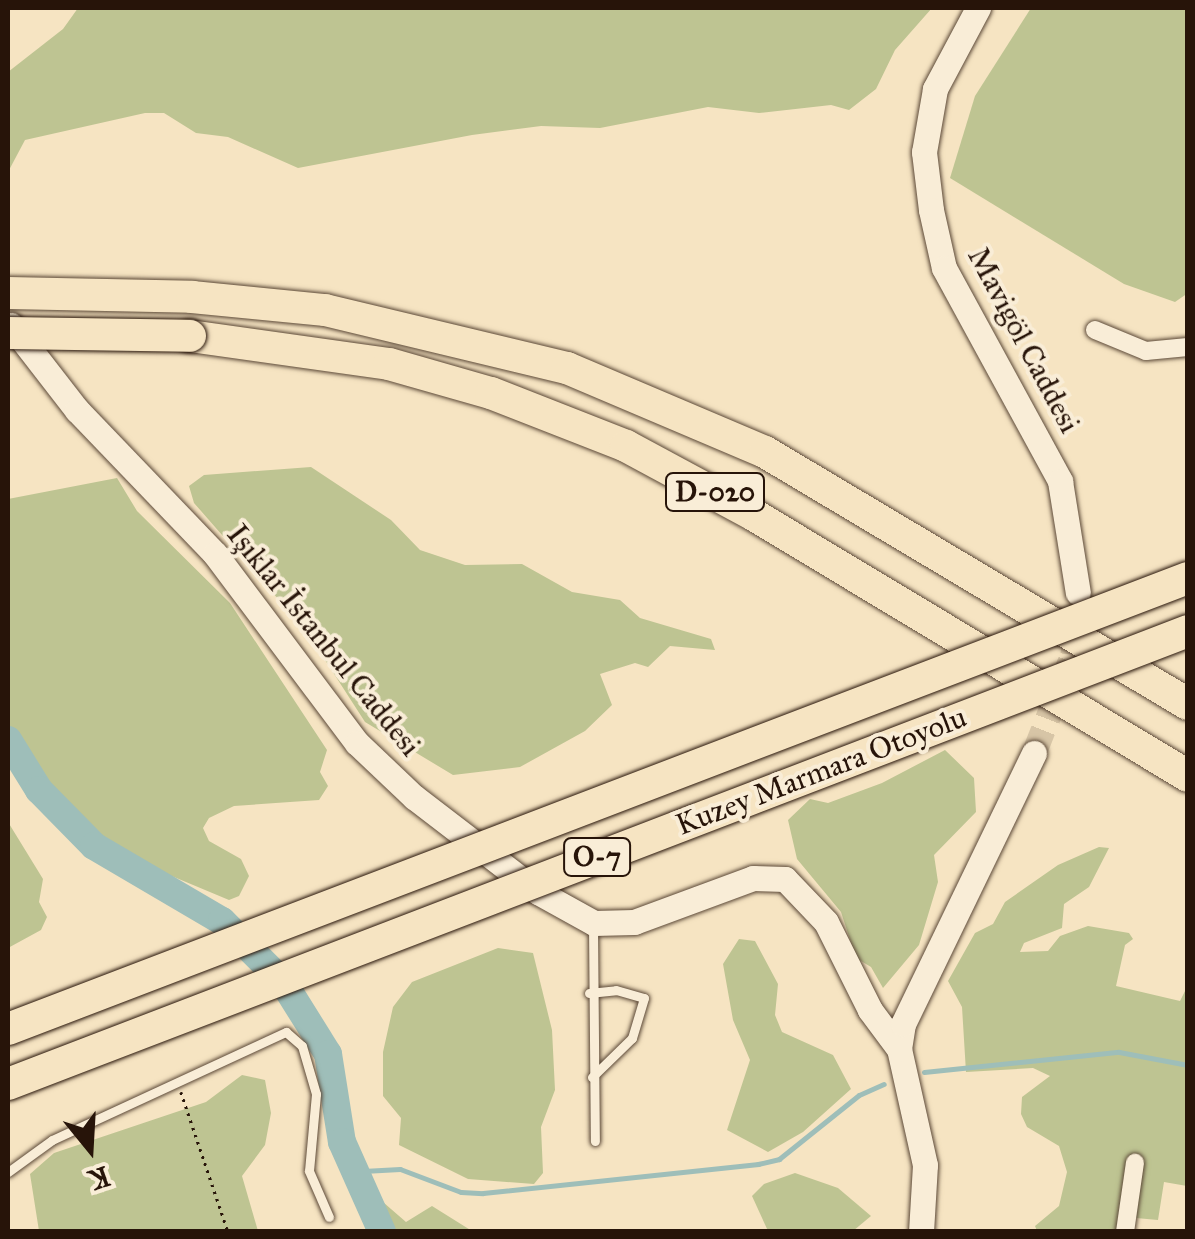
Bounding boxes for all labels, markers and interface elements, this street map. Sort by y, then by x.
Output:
street label: Mavigöl Caddesi [960,241,1088,439]
road number: D-020 [665,469,765,515]
street label: Işıklar İstanbul Caddesi [220,517,428,763]
street label: Kuzey Marmara Otoyolu [671,699,971,843]
road number: O-7 [562,834,632,880]
north arrow [40,1099,140,1199]
text: K [85,1158,114,1198]

